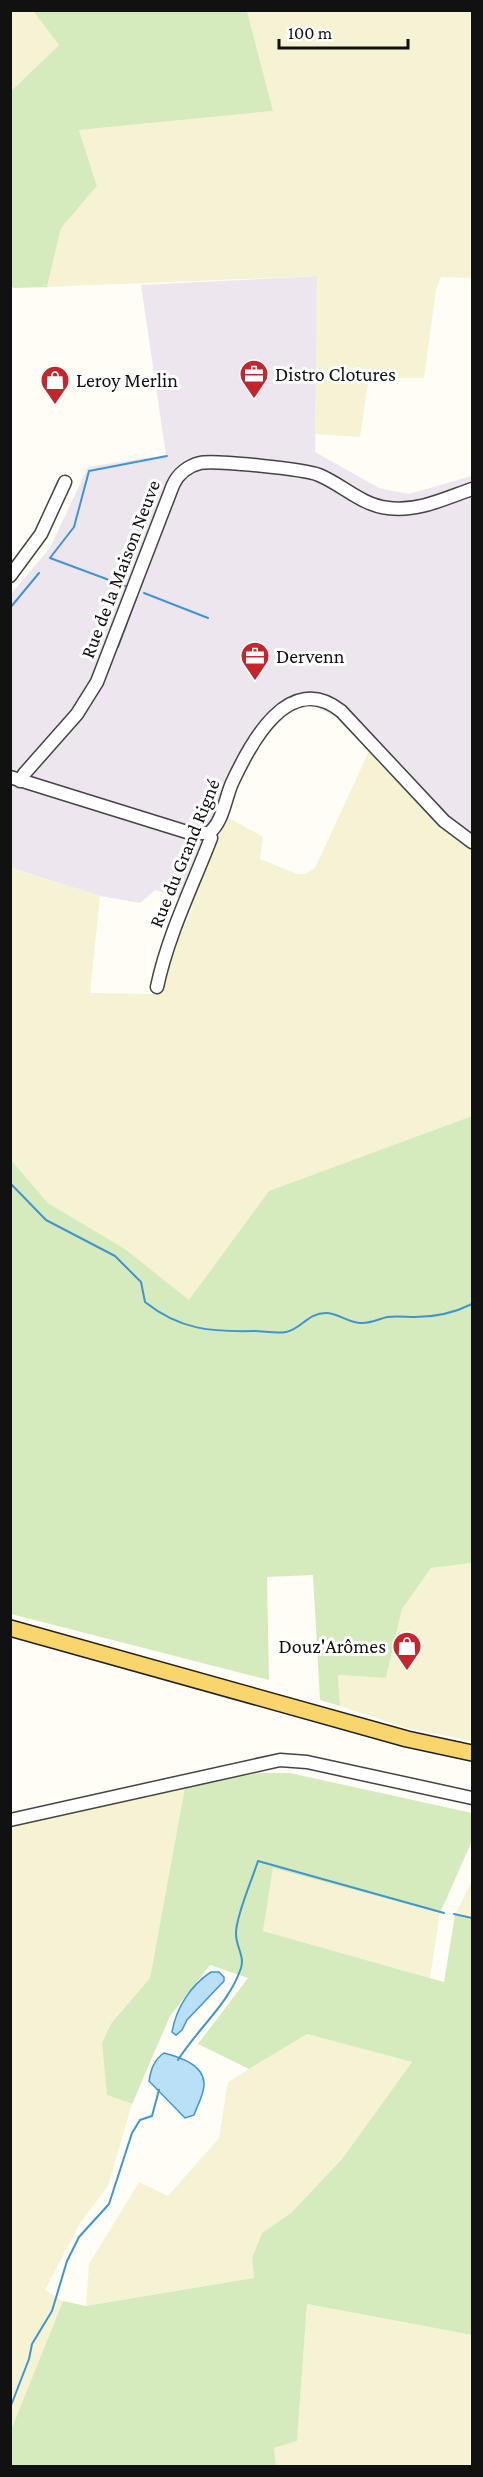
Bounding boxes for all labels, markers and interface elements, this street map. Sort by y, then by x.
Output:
scale bar [279,12,408,50]
text: 100 m [288,23,333,43]
office icon: Distro Clotures [238,358,270,400]
place label: Distro Clotures [275,363,396,385]
shop icon: Leroy Merlin [39,364,71,406]
place label: Leroy Merlin [76,369,178,392]
street label: Rue de la Maison Neuve [76,477,164,661]
office icon: Dervenn [239,640,271,682]
place label: Dervenn [276,645,345,667]
street label: Rue du Grand Rigné [144,775,225,931]
shop icon: Douz'Arômes [391,1630,423,1672]
place label: Douz'Arômes [279,1635,386,1657]

